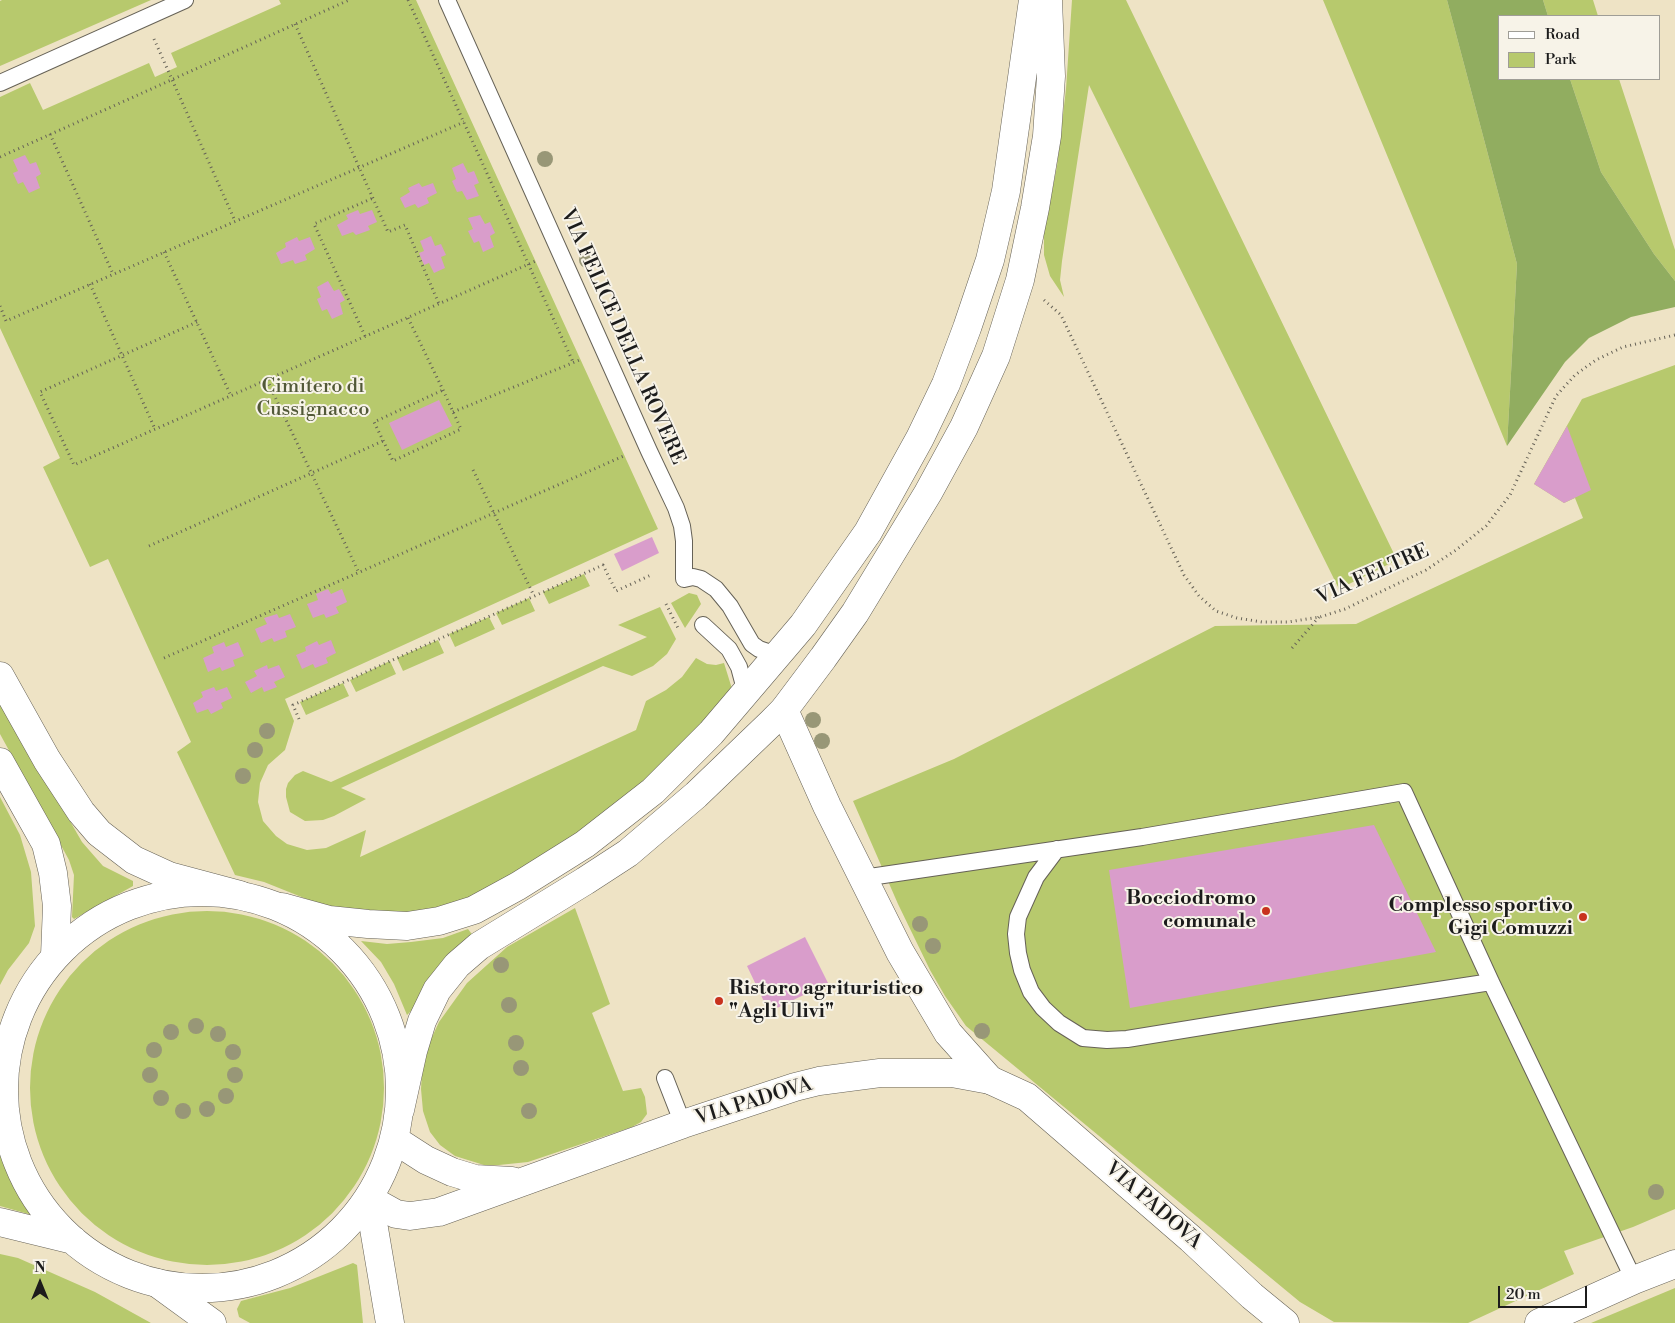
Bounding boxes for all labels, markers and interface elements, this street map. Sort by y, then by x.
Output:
legend [1498,15,1660,80]
text: Road [1545,25,1580,44]
text: Park [1545,50,1576,69]
street label: VIA FELICE DELLA ROVERE [555,205,689,469]
park label: Cimitero di Cussignacco [256,375,370,422]
street label: VIA FELTRE [1313,540,1433,610]
place label: Bocciodromo comunale [1126,887,1256,934]
place label: Complesso sportivo Gigi Comuzzi [1388,894,1573,941]
marker: Bocciodromo comunale [1260,905,1272,917]
marker: Complesso sportivo Gigi Comuzzi [1577,911,1589,923]
place label: Ristoro agrituristico "Agli Ulivi" [729,977,923,1024]
marker: Ristoro agrituristico "Agli Ulivi" [713,995,725,1007]
street label: VIA PADOVA [693,1073,815,1131]
street label: VIA PADOVA [1100,1157,1206,1255]
north arrow [15,1258,65,1308]
text: N [34,1259,46,1277]
scale bar [1500,1276,1589,1308]
text: 20 m [1506,1285,1541,1304]

